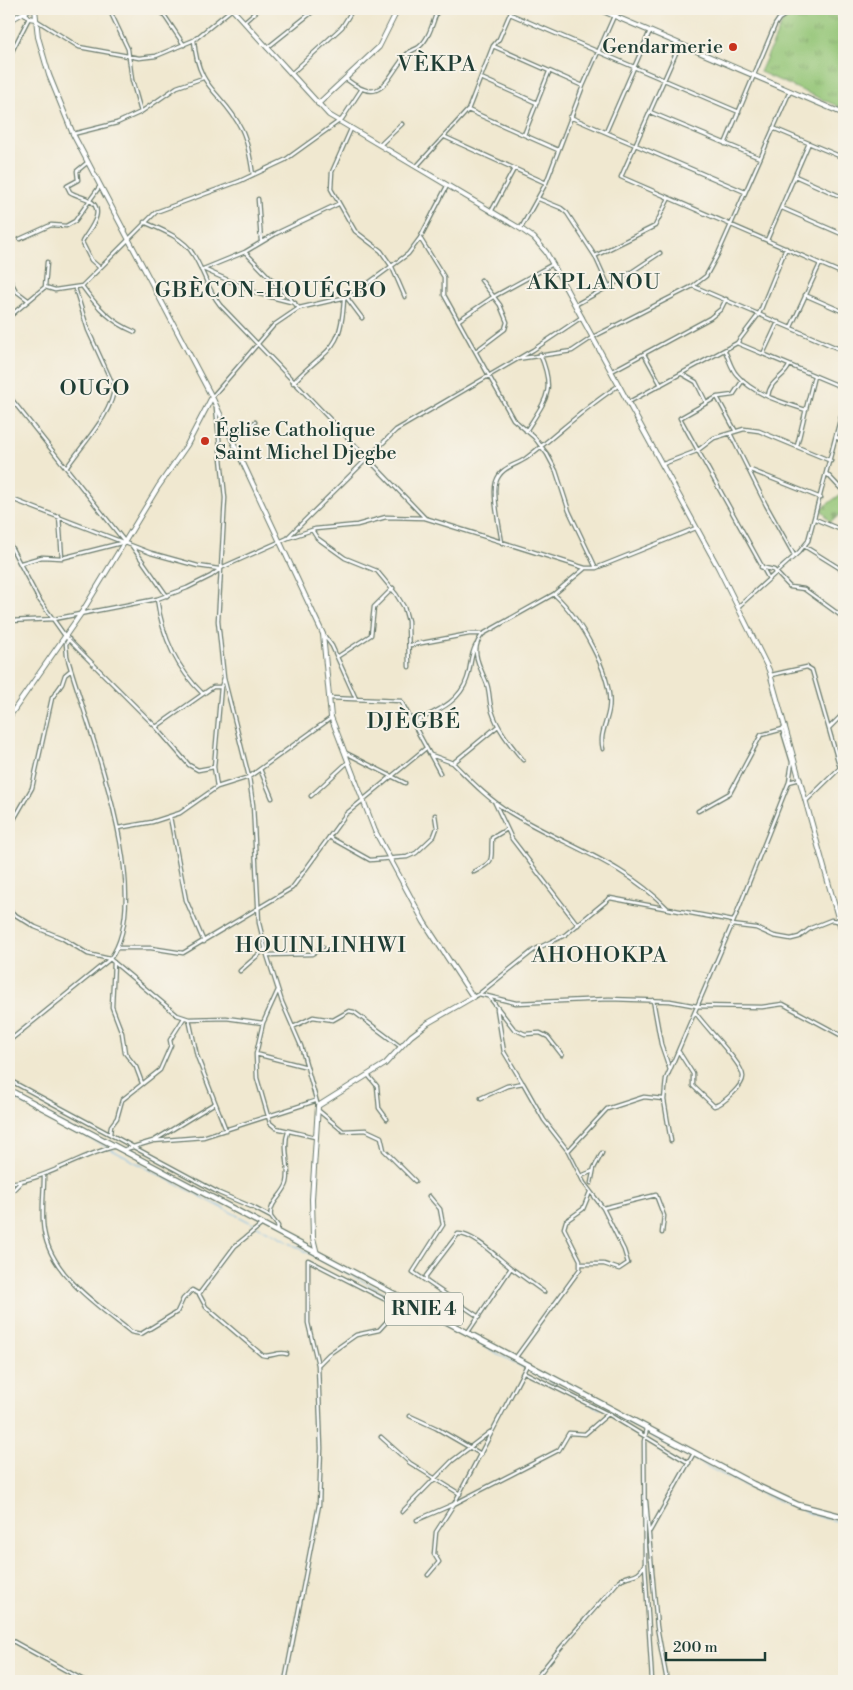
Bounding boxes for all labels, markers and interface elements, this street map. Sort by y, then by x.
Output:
place label: Gendarmerie [602,35,723,60]
marker: Gendarmerie [727,41,739,53]
district label: VÈKPA [396,50,477,78]
district label: AKPLANOU [526,269,661,296]
district label: GBÈCON-HOUÉGBO [155,276,387,304]
district label: OUGO [60,375,130,402]
place label: Église Catholique Saint Michel Djegbe [215,417,397,466]
marker: Église Catholique Saint Michel Djegbe [199,435,211,447]
district label: DJÈGBÉ [367,707,461,735]
district label: HOUINLINHWI [235,932,407,959]
district label: AHOHOKPA [531,942,668,969]
road number: RNIE 4 [385,1292,463,1326]
scale bar [666,1630,764,1662]
text: 200 m [673,1638,718,1657]

